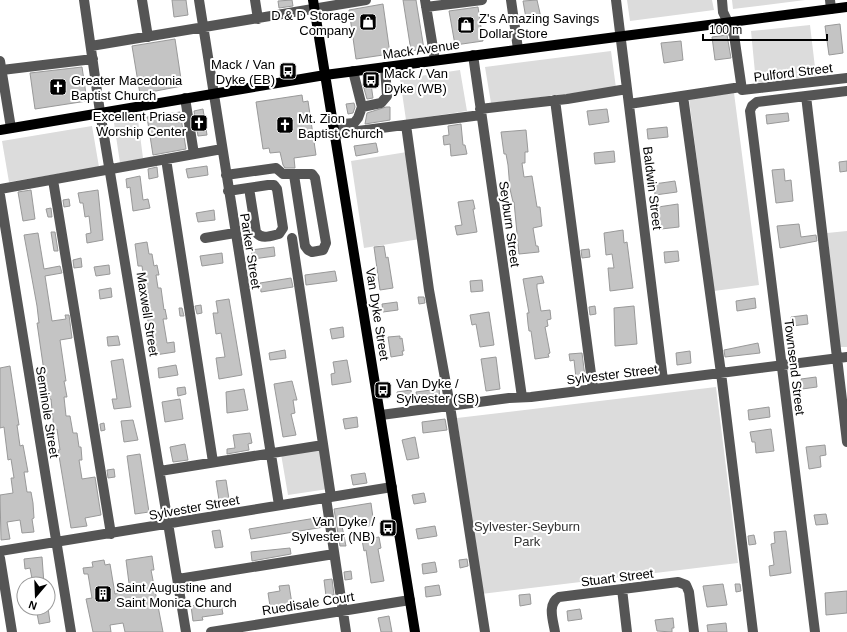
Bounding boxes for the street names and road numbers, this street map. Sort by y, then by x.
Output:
street label: Mack Avenue [381,37,461,62]
street label: Pulford Street [753,60,834,85]
street label: Baldwin Street [640,146,665,231]
street label: Seyburn Street [496,180,523,268]
street label: Parker Street [237,212,264,290]
street label: Van Dyke Street [363,267,392,362]
street label: Maxwell Street [133,271,162,358]
street label: Townsend Street [781,318,808,416]
street label: Sylvester Street [566,361,659,388]
street label: Seminole Street [33,365,62,459]
street label: Sylvester Street [148,492,241,523]
street label: Stuart Street [580,566,655,589]
street label: Ruedisale Court [261,589,356,618]

